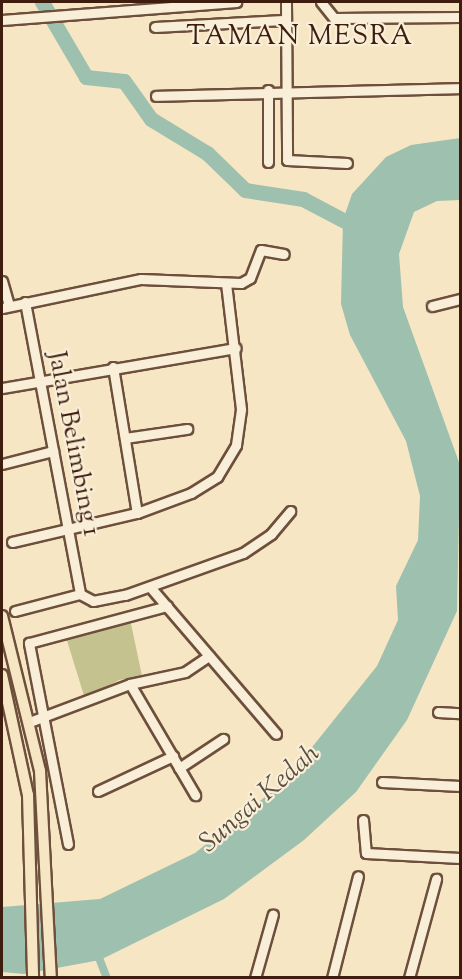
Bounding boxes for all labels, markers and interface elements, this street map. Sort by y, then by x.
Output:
district label: TAMAN MESRA [186,22,414,54]
street label: Jalan Belimbing 1 [40,349,106,539]
water label: Sungai Kedah [193,738,327,860]

